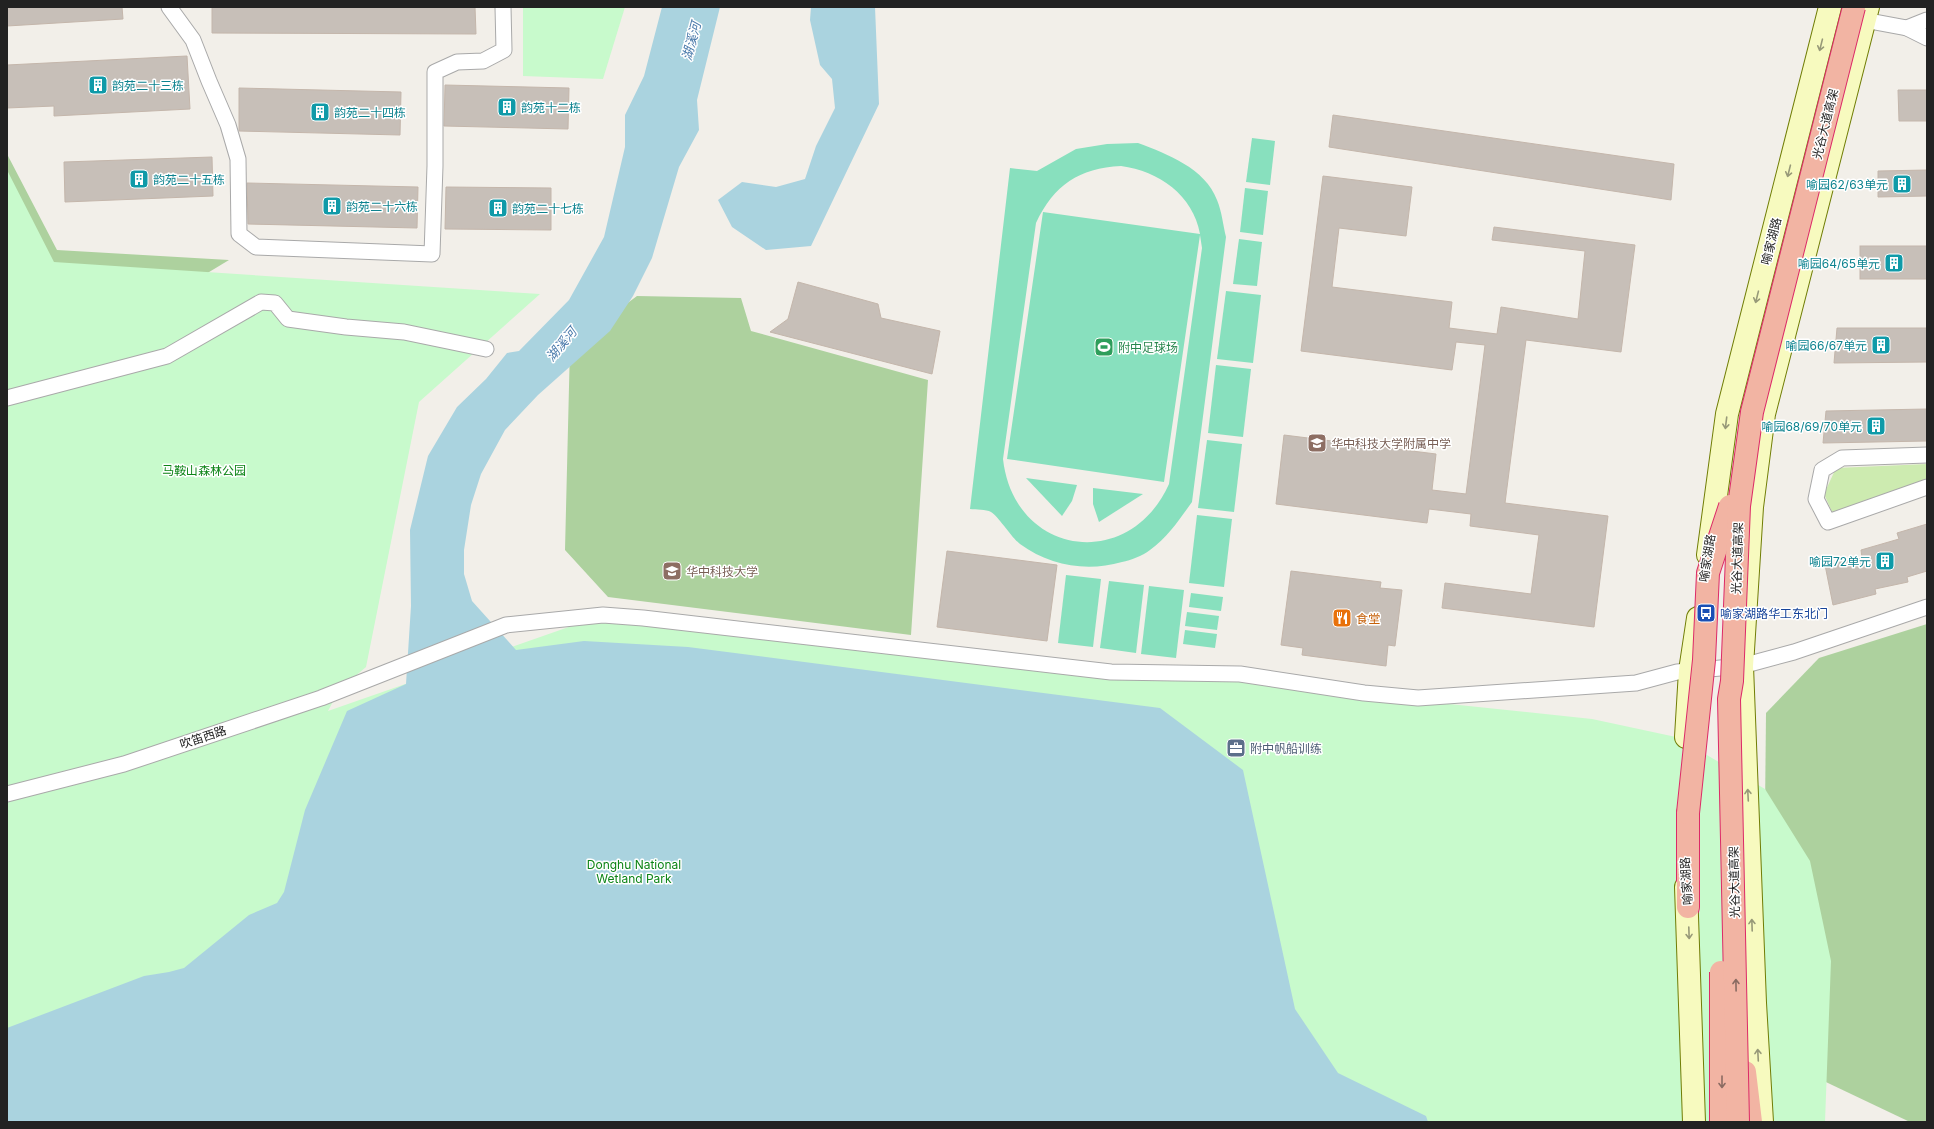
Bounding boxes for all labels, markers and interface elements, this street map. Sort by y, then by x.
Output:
water label: 湖溪河 [678,17,705,62]
one-way arrow [1816,38,1824,51]
building icon: 韵苑二十三栋 [87,74,109,96]
place label: 韵苑二十三栋 [112,78,184,93]
street label: 光谷大道高架 [1809,87,1841,161]
building icon: 韵苑十二栋 [496,96,518,118]
place label: 韵苑十二栋 [521,100,581,115]
building icon: 韵苑二十四栋 [309,101,331,123]
place label: 韵苑二十四栋 [334,105,406,120]
one-way arrow [1784,164,1792,177]
building icon: 韵苑二十五栋 [128,168,150,190]
place label: 韵苑二十五栋 [153,172,225,187]
building icon: 喻园62/63单元 [1891,173,1913,195]
place label: 喻园62/63单元 [1806,177,1888,192]
building icon: 韵苑二十六栋 [321,195,343,217]
building icon: 韵苑二十七栋 [487,197,509,219]
place label: 韵苑二十六栋 [346,199,418,214]
place label: 韵苑二十七栋 [512,201,584,216]
street label: 喻家湖路 [1758,216,1784,266]
building icon: 喻园64/65单元 [1883,252,1905,274]
place label: 喻园64/65单元 [1798,256,1880,271]
one-way arrow [1752,290,1760,303]
water label: 湖溪河 [542,322,582,364]
building icon: 喻园66/67单元 [1870,334,1892,356]
sports icon: 附中足球场 [1093,336,1115,358]
place label: 喻园66/67单元 [1786,338,1867,353]
place label: 附中足球场 [1118,340,1178,355]
building icon: 喻园68/69/70单元 [1865,415,1887,437]
one-way arrow [1722,416,1730,429]
place label: 喻园68/69/70单元 [1761,419,1862,434]
school or university icon: 华中科技大学附属中学 [1306,432,1328,454]
place label: 华中科技大学附属中学 [1331,436,1451,451]
park label: 马鞍山森林公园 [162,463,246,478]
street label: 光谷大道高架 [1728,522,1746,594]
street label: 喻家湖路 [1696,533,1718,583]
building icon: 喻园72单元 [1874,550,1896,572]
place label: 喻园72单元 [1809,554,1871,569]
school or university icon: 华中科技大学 [661,560,683,582]
place label: 华中科技大学 [686,564,758,579]
bus stop icon: 喻家湖路华工东北门 [1695,602,1717,624]
place label: 喻家湖路华工东北门 [1720,606,1828,621]
restaurant icon: 食堂 [1331,607,1353,629]
place label: 食堂 [1356,611,1380,626]
street label: 吹笛西路 [178,722,228,752]
office icon: 附中帆船训练 [1225,737,1247,759]
place label: 附中帆船训练 [1250,741,1322,756]
one-way arrow [1744,789,1752,802]
street label: 光谷大道高架 [1726,846,1742,918]
park label: Donghu National Wetland Park [587,857,681,886]
street label: 喻家湖路 [1677,857,1695,905]
one-way arrow [1748,919,1756,932]
one-way arrow [1685,926,1693,939]
one-way arrow [1733,979,1740,992]
one-way arrow [1754,1049,1761,1062]
one-way arrow [1718,1075,1726,1088]

